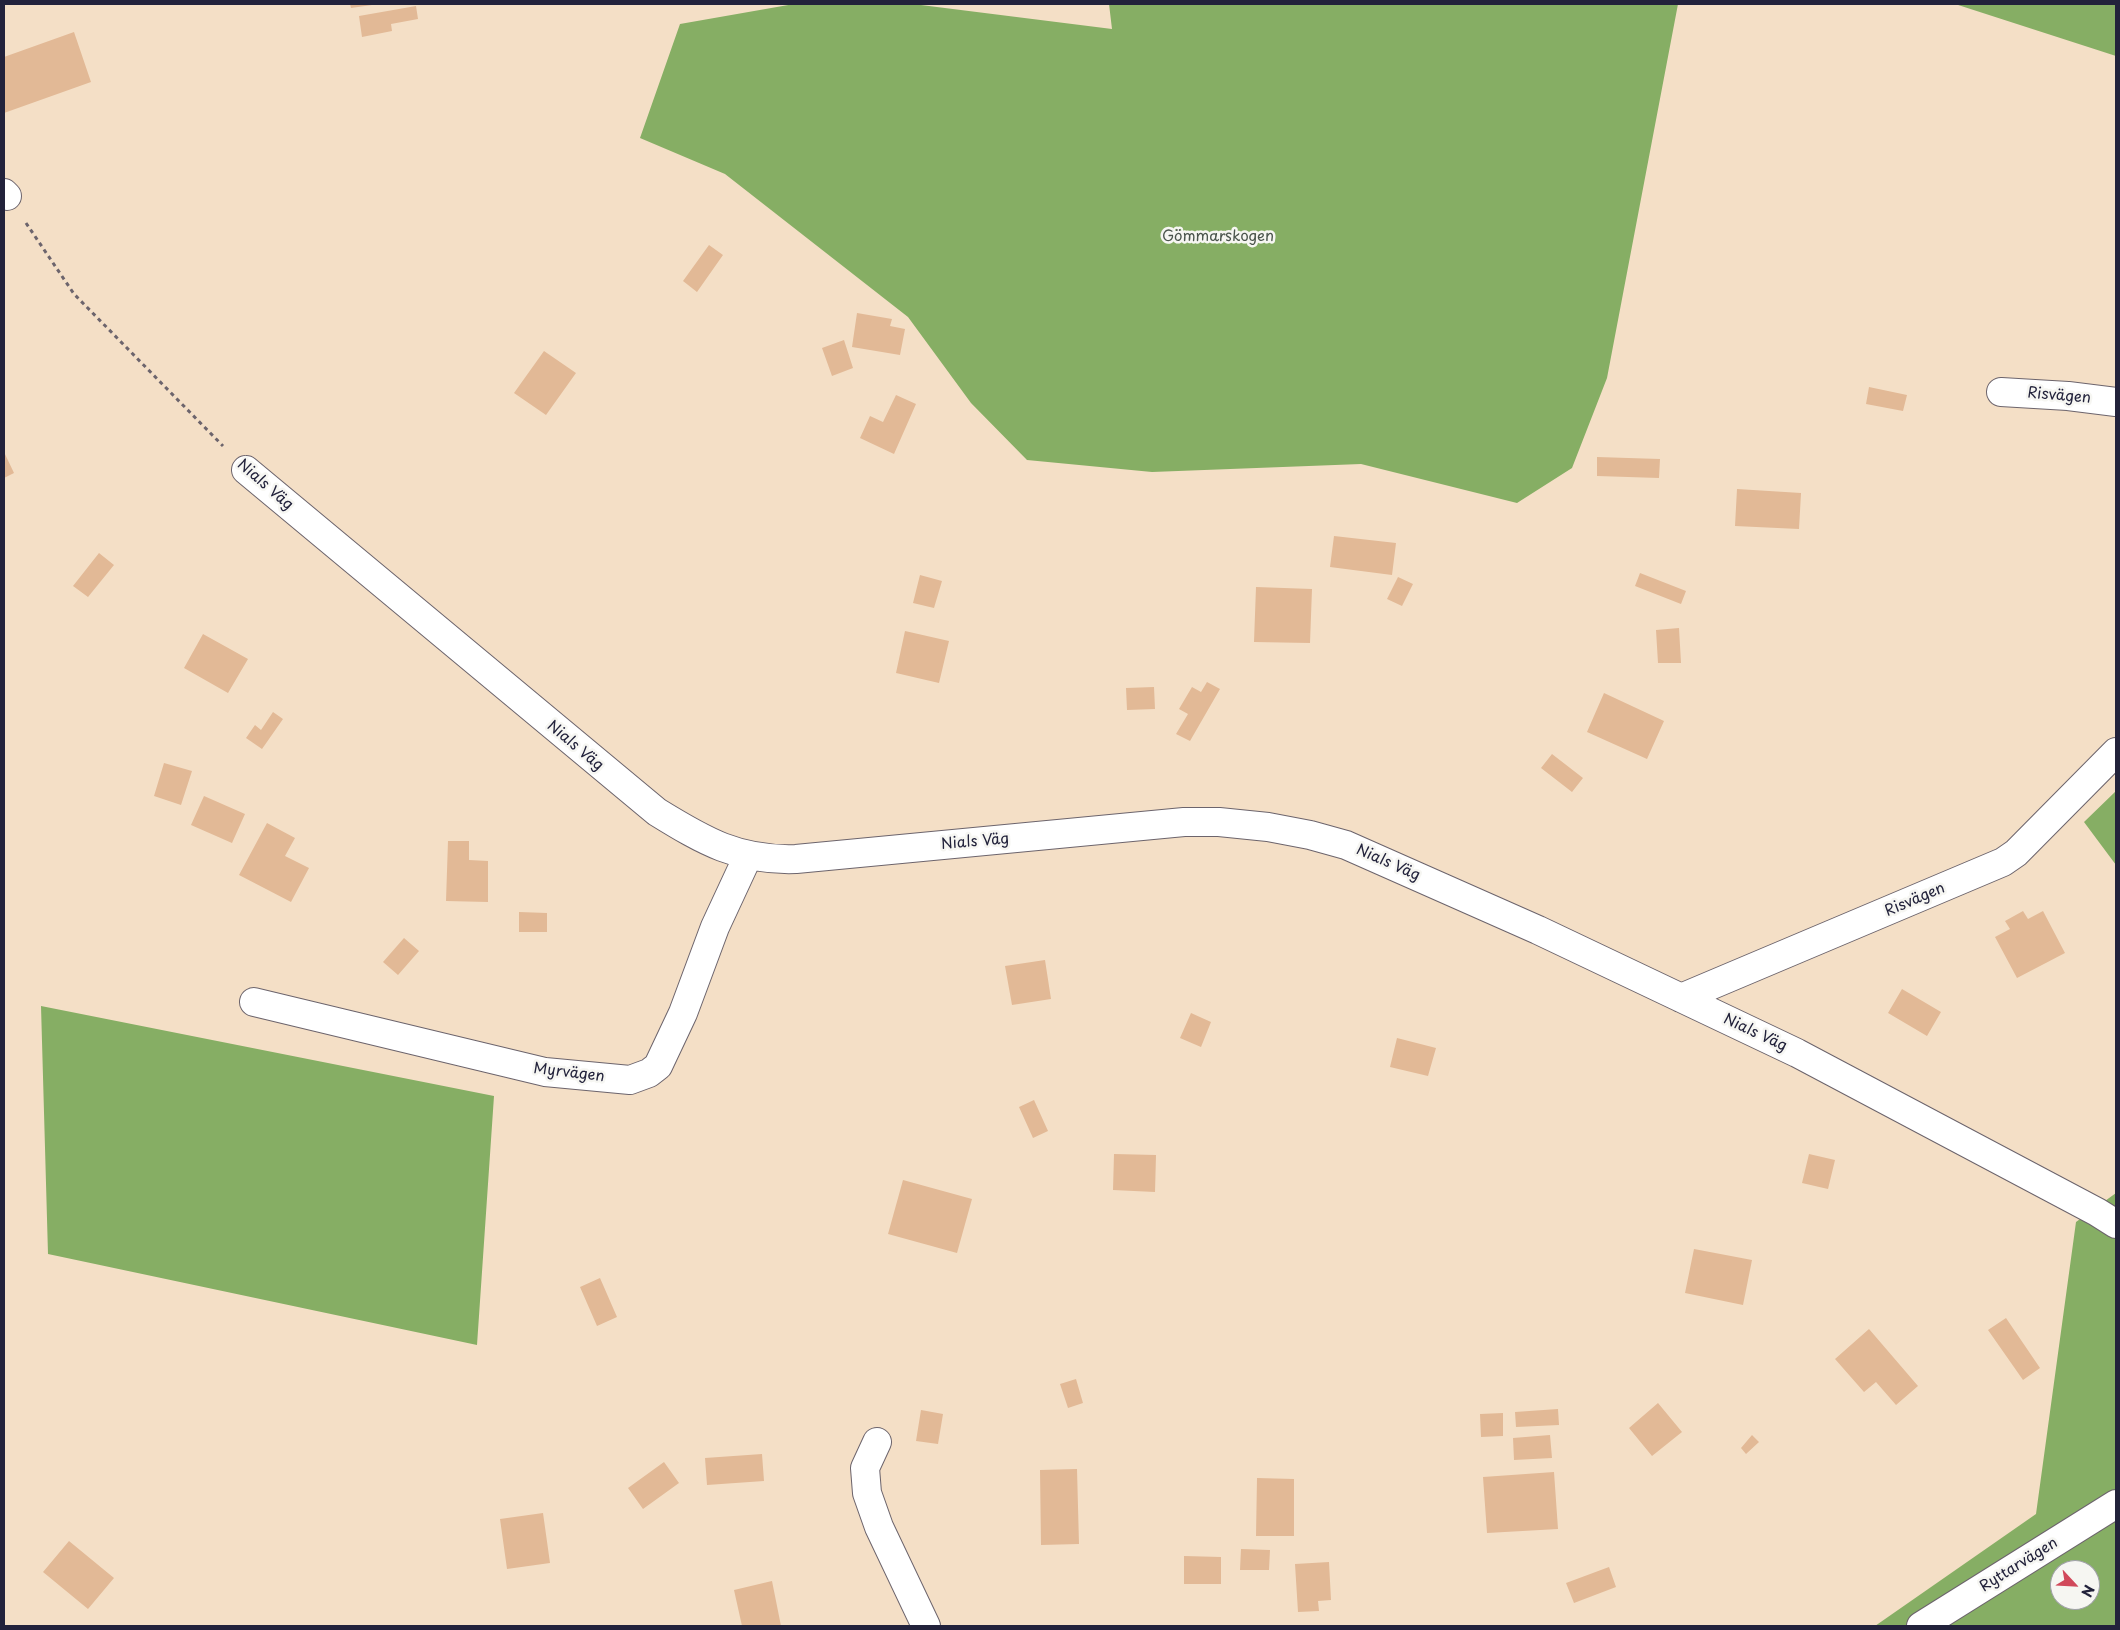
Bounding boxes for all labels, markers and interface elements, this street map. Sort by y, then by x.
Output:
park label: Gömmarskogen [1162,228,1274,246]
street label: Risvägen [2026,384,2092,408]
street label: Nials Väg [233,456,297,514]
street label: Nials Väg [543,717,607,775]
street label: Nials Väg [940,830,1010,854]
street label: Nials Väg [1353,841,1423,885]
street label: Risvägen [1882,879,1948,921]
street label: Nials Väg [1720,1010,1790,1056]
street label: Myrvägen [532,1060,606,1086]
street label: Ryttarvägen [1977,1534,2061,1596]
north arrow [2050,1560,2100,1610]
text: N [2076,1582,2100,1601]

